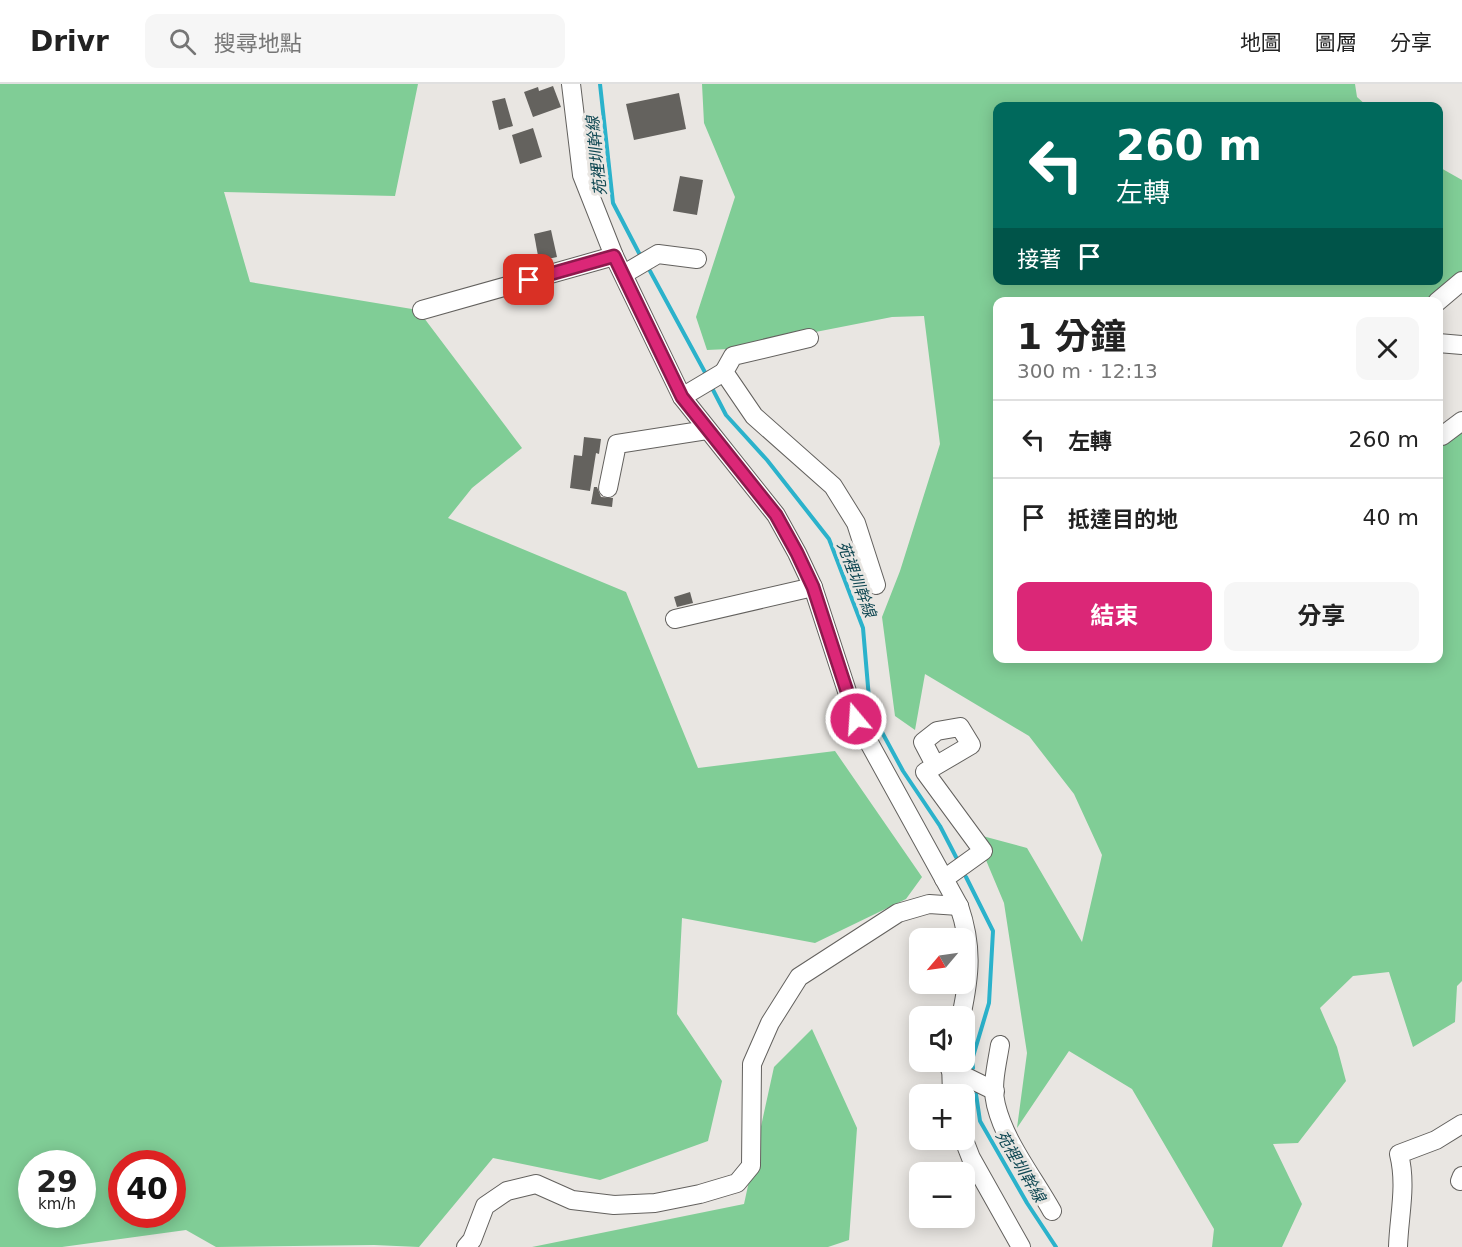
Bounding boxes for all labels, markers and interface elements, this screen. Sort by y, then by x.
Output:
search box [145,14,565,68]
text: Drivr [30,25,109,58]
icon: search [166,25,199,58]
text: 搜尋地點 [214,31,302,56]
text: 地圖 [1240,31,1282,55]
text: 圖層 [1315,31,1357,55]
text: 分享 [1390,31,1432,55]
water label: 苑裡圳幹線 [583,113,610,197]
text: 260 m [1116,121,1262,170]
icon: left [1017,126,1095,204]
text: 左轉 [1116,177,1170,208]
icon: arrive [1073,240,1106,273]
text: 接著 [1017,247,1061,272]
pin [503,254,554,305]
icon: arrive [512,263,545,296]
text: 1 分鐘 [1017,316,1127,357]
button: close [1356,317,1419,380]
text: 300 m · 12:13 [1017,359,1158,383]
icon: left [1017,423,1050,456]
text: 260 m [1349,427,1419,452]
text: 左轉 [1068,429,1112,454]
icon: arrive [1017,501,1050,534]
text: 40 m [1363,505,1419,530]
text: 抵達目的地 [1068,507,1178,532]
water label: 苑裡圳幹線 [833,538,880,622]
button: 結束 [1017,582,1212,651]
button: 分享 [1224,582,1419,651]
position arrow [824,687,888,751]
north arrow [909,928,975,994]
map controls [909,928,975,1228]
button: sound [909,1006,975,1072]
button: + [909,1084,975,1150]
water label: 苑裡圳幹線 [992,1127,1050,1207]
speed limit sign: 40 [108,1150,186,1228]
button: − [909,1162,975,1228]
text: 29 [36,1164,78,1199]
text: km/h [38,1195,76,1213]

